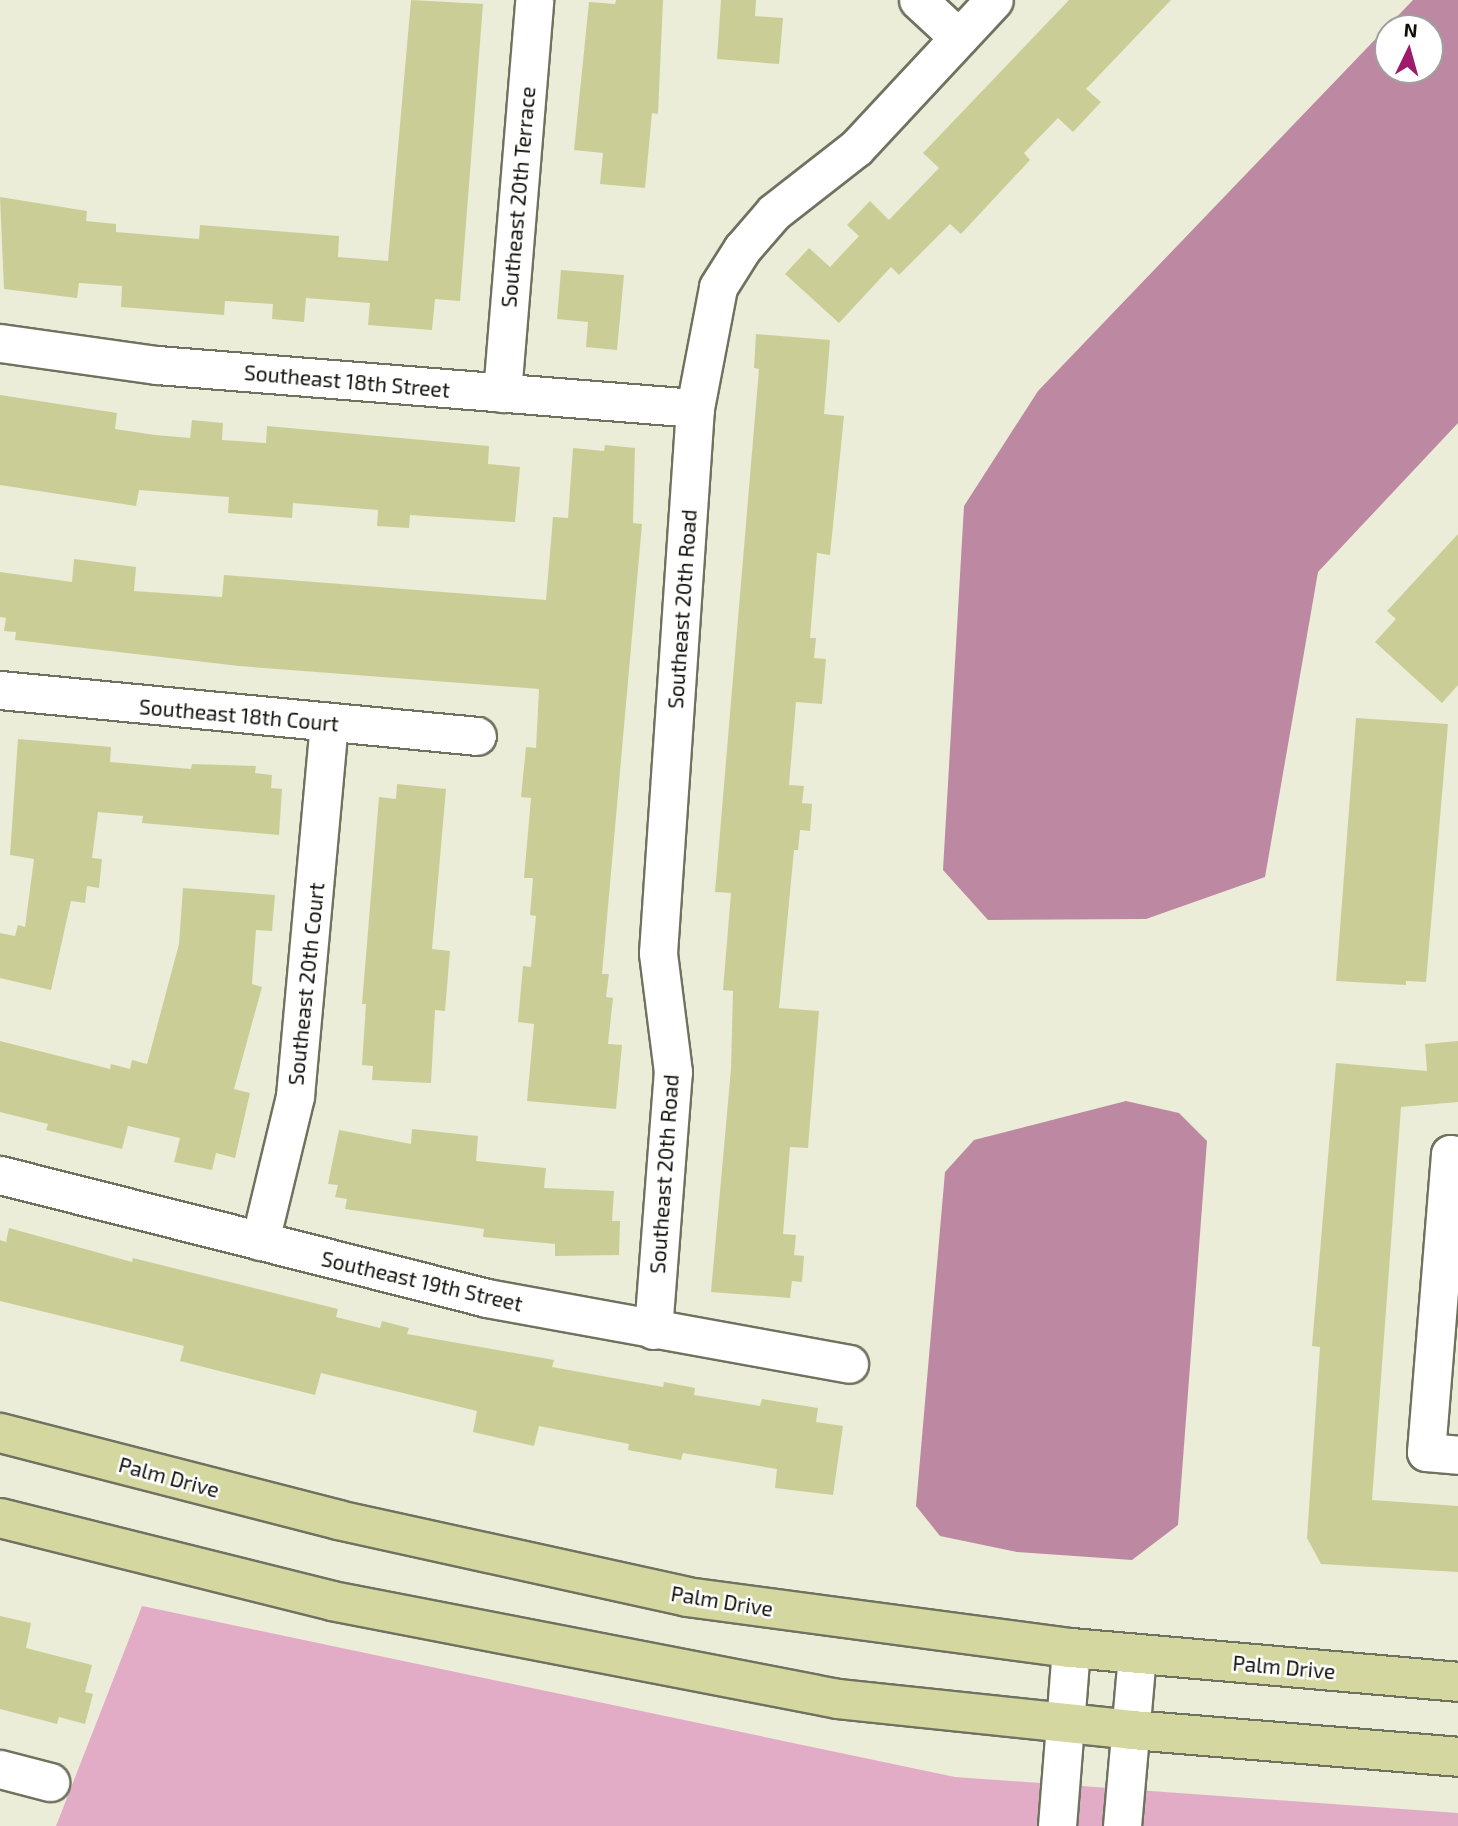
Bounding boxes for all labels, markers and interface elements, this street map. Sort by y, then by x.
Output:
north arrow [1374,14,1444,84]
text: N [1403,18,1419,42]
street label: Southeast 20th Terrace [496,85,540,309]
street label: Southeast 18th Street [243,359,451,403]
street label: Southeast 20th Road [662,508,702,710]
street label: Southeast 18th Court [138,694,340,736]
street label: Southeast 20th Court [283,881,329,1087]
street label: Southeast 20th Road [644,1073,684,1275]
street label: Southeast 19th Street [319,1246,525,1316]
street label: Palm Drive [116,1451,222,1503]
street label: Palm Drive [669,1580,775,1622]
street label: Palm Drive [1232,1650,1336,1684]

